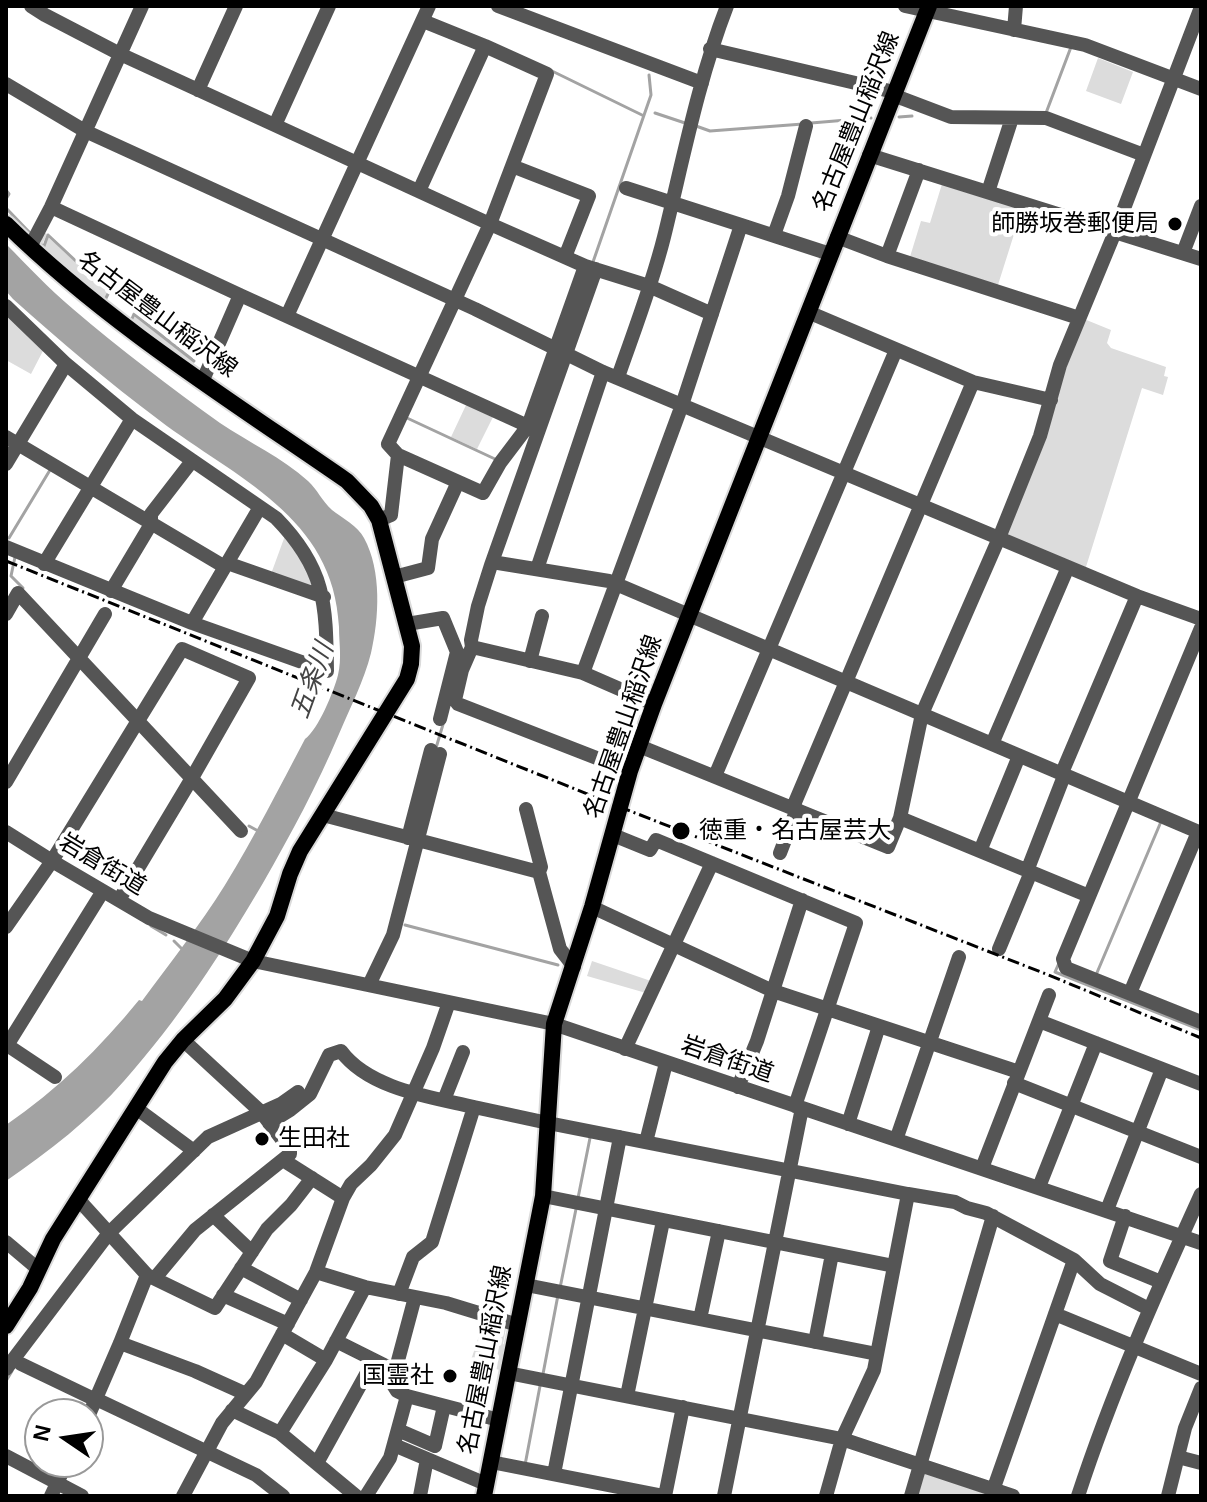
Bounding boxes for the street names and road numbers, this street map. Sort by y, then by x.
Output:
street label: 名古屋豊山稲沢線 [808,28,906,216]
street label: 名古屋豊山稲沢線 [72,246,242,384]
street label: 名古屋豊山稲沢線 [579,632,669,822]
street label: 岩倉街道 [53,828,151,902]
street label: 岩倉街道 [677,1031,777,1089]
street label: 名古屋豊山稲沢線 [454,1263,518,1457]

